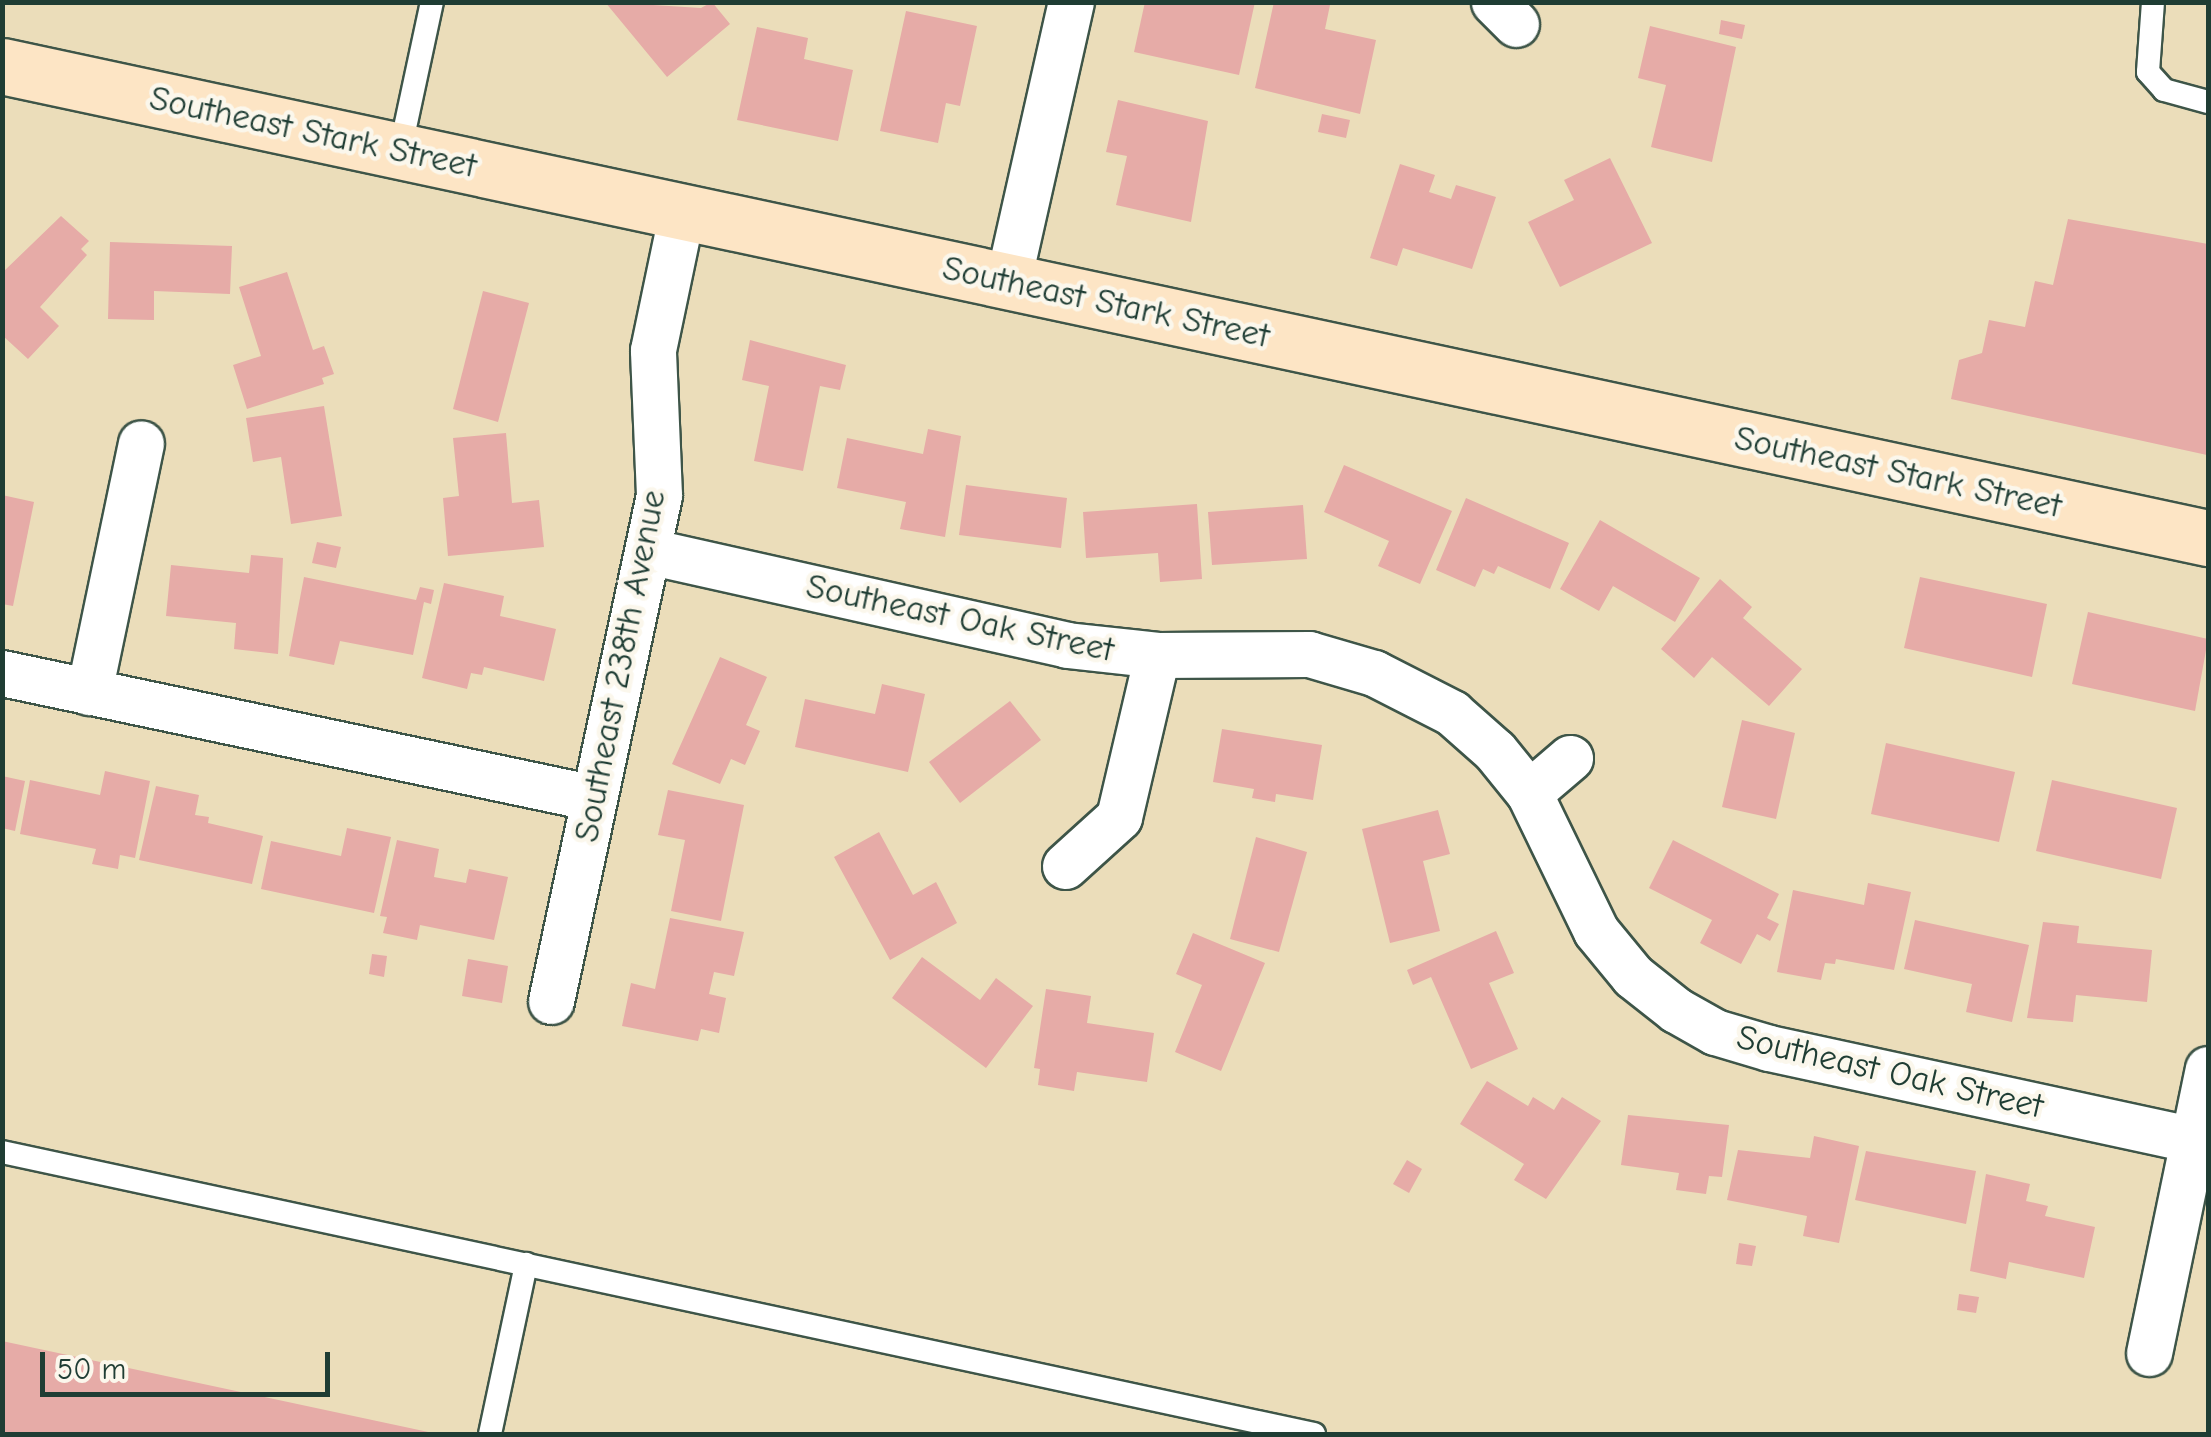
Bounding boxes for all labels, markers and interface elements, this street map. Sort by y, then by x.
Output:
street label: Southeast Stark Street [146,77,480,187]
street label: Southeast Stark Street [939,247,1273,357]
street label: Southeast Stark Street [1731,417,2065,527]
street label: Southeast 238th Avenue [565,487,675,845]
street label: Southeast Oak Street [802,565,1118,671]
street label: Southeast Oak Street [1733,1016,2047,1128]
scale bar [45,1332,335,1394]
text: 50 m [57,1352,126,1387]

